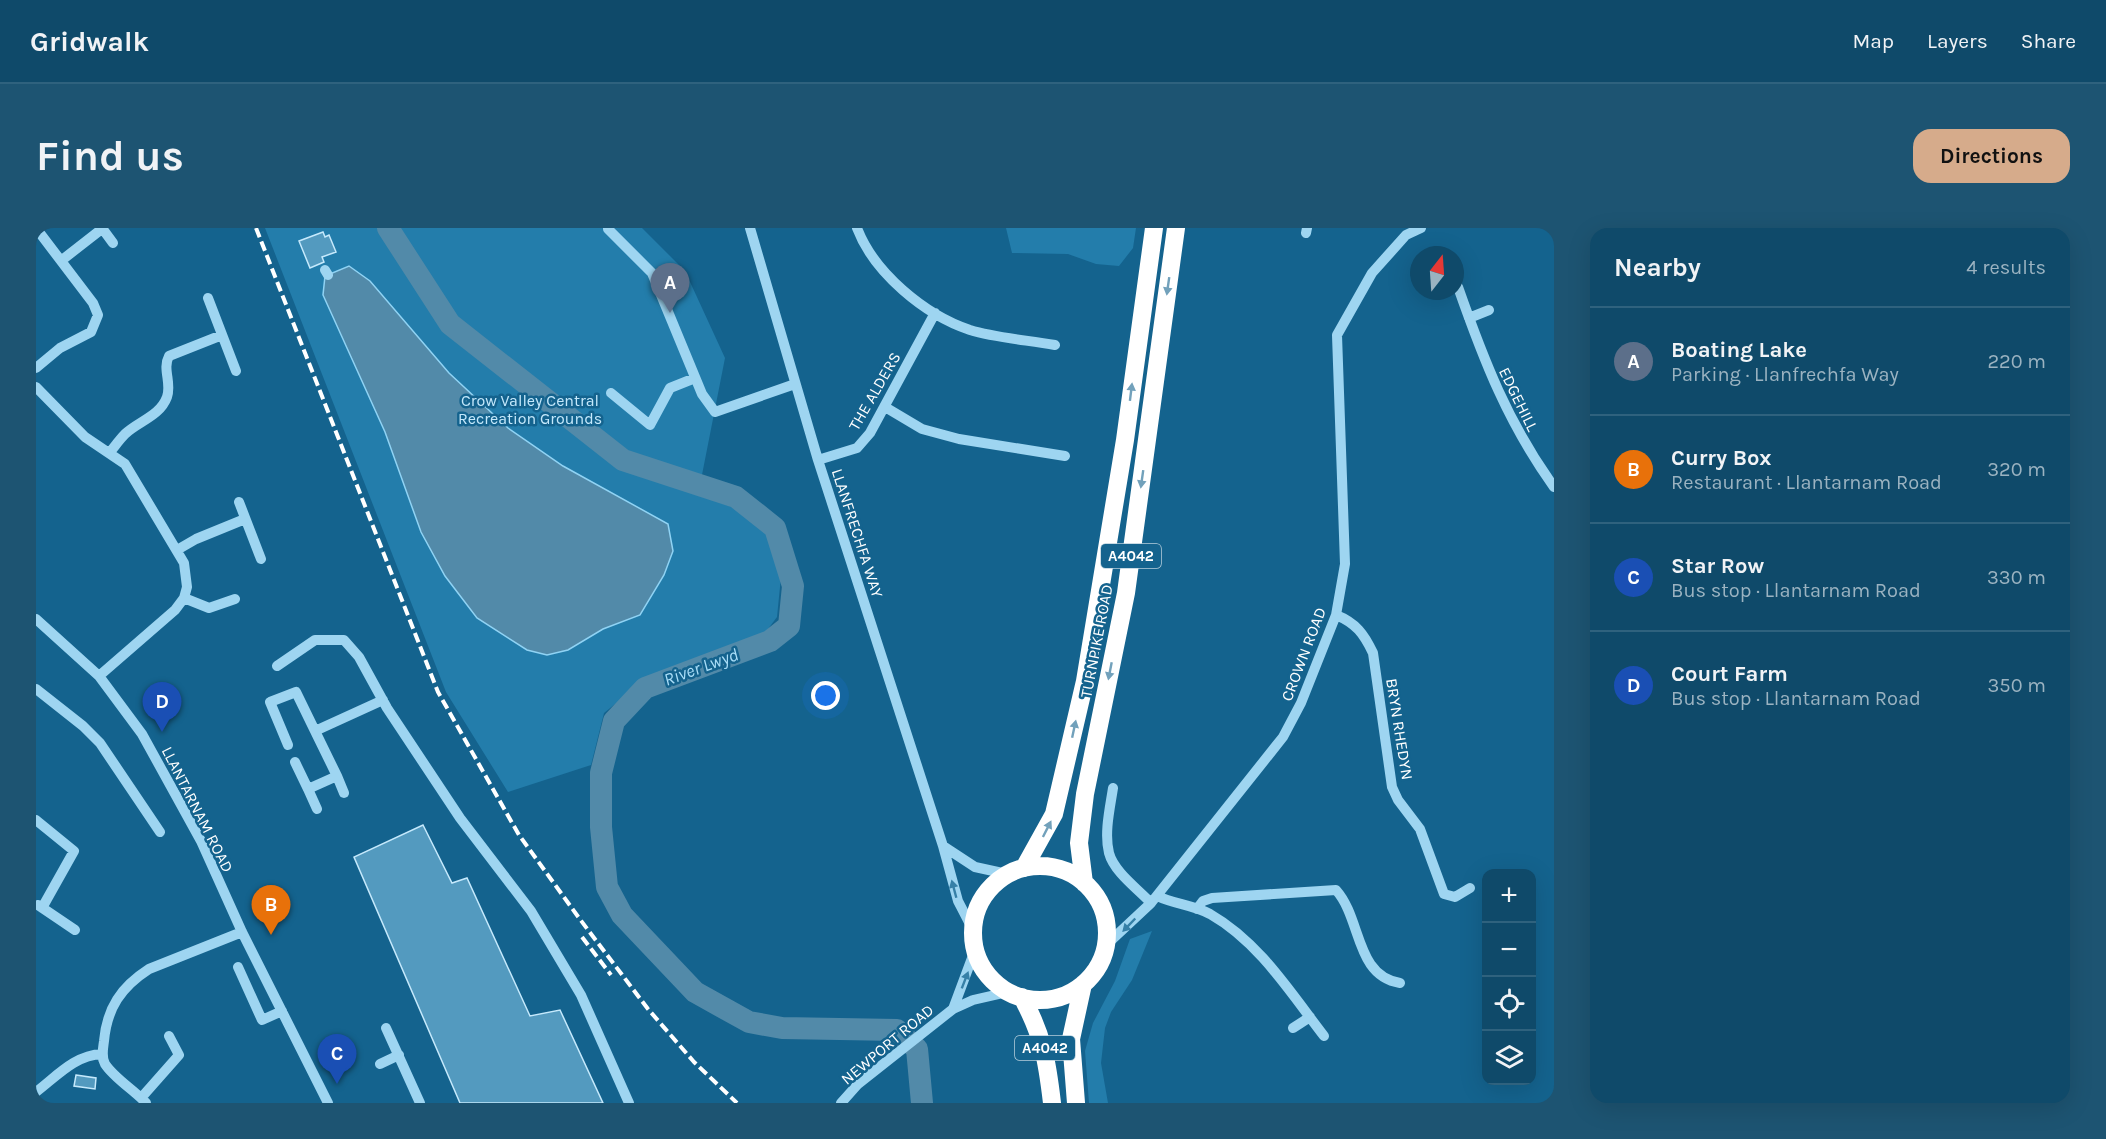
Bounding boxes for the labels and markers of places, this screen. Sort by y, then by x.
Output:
pin: A [650,264,690,313]
pin: D [142,682,182,732]
pin: B [252,886,290,935]
pin: C [318,1034,356,1084]

